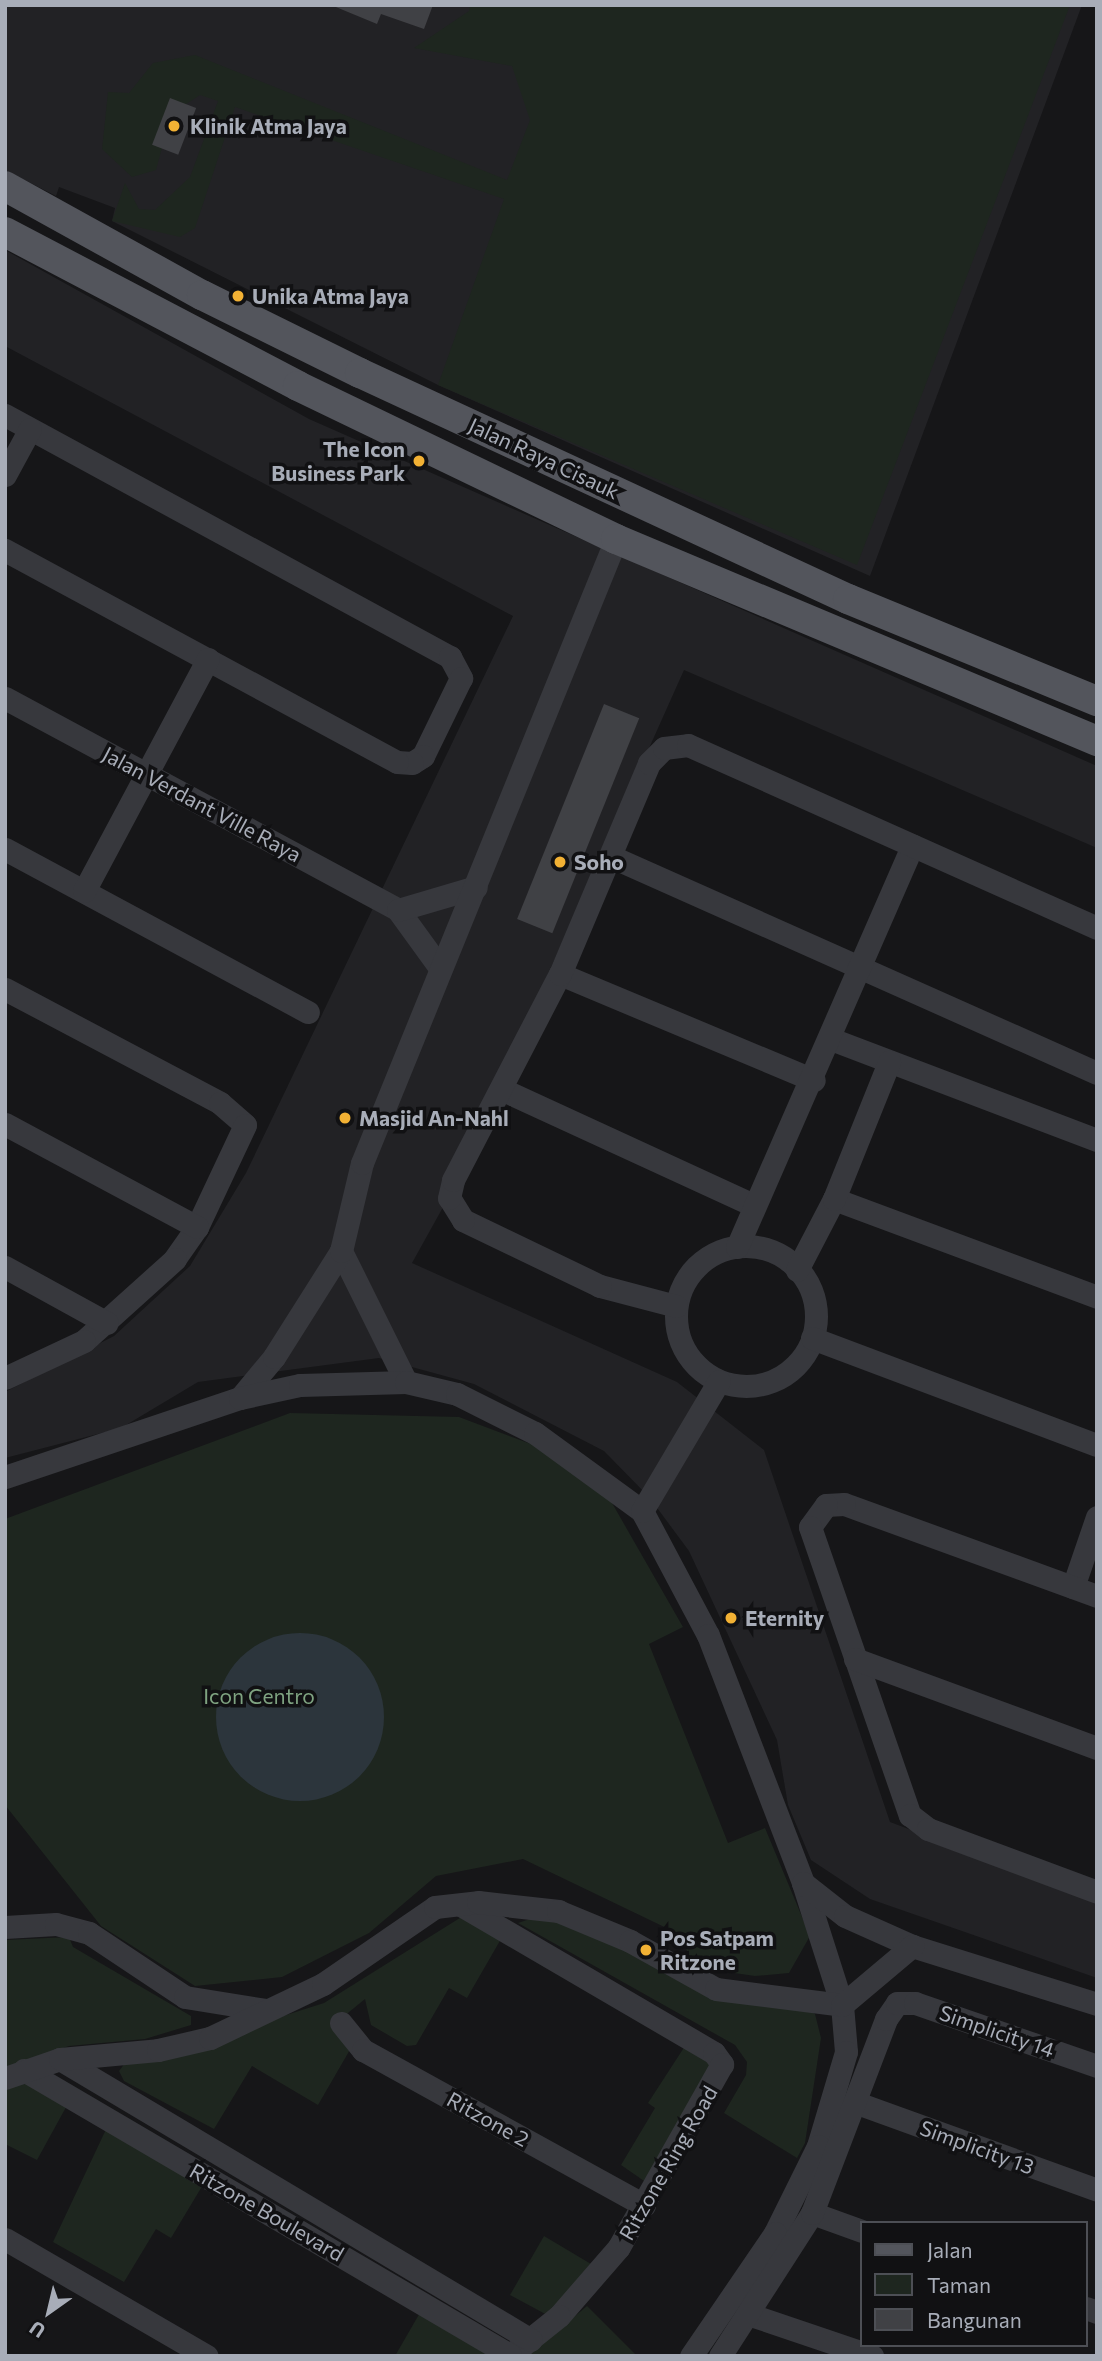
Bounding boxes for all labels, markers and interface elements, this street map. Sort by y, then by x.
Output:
place label: Klinik Atma Jaya [190,113,347,139]
marker: Klinik Atma Jaya [164,116,184,136]
place label: Unika Atma Jaya [252,283,409,309]
marker: Unika Atma Jaya [230,288,246,304]
street label: Jalan Raya Cisauk [465,412,623,504]
place label: The Icon Business Park [271,436,405,486]
marker: The Icon Business Park [411,453,427,469]
street label: Jalan Verdant Ville Raya [98,741,306,867]
place label: Soho [574,849,624,875]
marker: Soho [552,854,568,870]
place label: Masjid An-Nahl [359,1105,509,1131]
marker: Masjid An-Nahl [337,1110,353,1126]
place label: Eternity [745,1605,824,1631]
marker: Eternity [723,1610,739,1626]
park label: Icon Centro [203,1683,315,1709]
place label: Pos Satpam Ritzone [660,1925,774,1975]
marker: Pos Satpam Ritzone [638,1942,654,1958]
street label: Simplicity 14 [936,2000,1058,2062]
street label: Ritzone Ring Road [614,2081,722,2245]
street label: Ritzone 2 [443,2086,533,2152]
street label: Simplicity 13 [917,2115,1037,2179]
street label: Ritzone Boulevard [185,2158,349,2266]
legend [860,2221,1088,2347]
text: Jalan [927,2237,972,2262]
text: Taman [927,2272,991,2297]
north arrow [14,2277,84,2347]
text: Bangunan [927,2307,1022,2332]
text: U [25,2316,49,2343]

